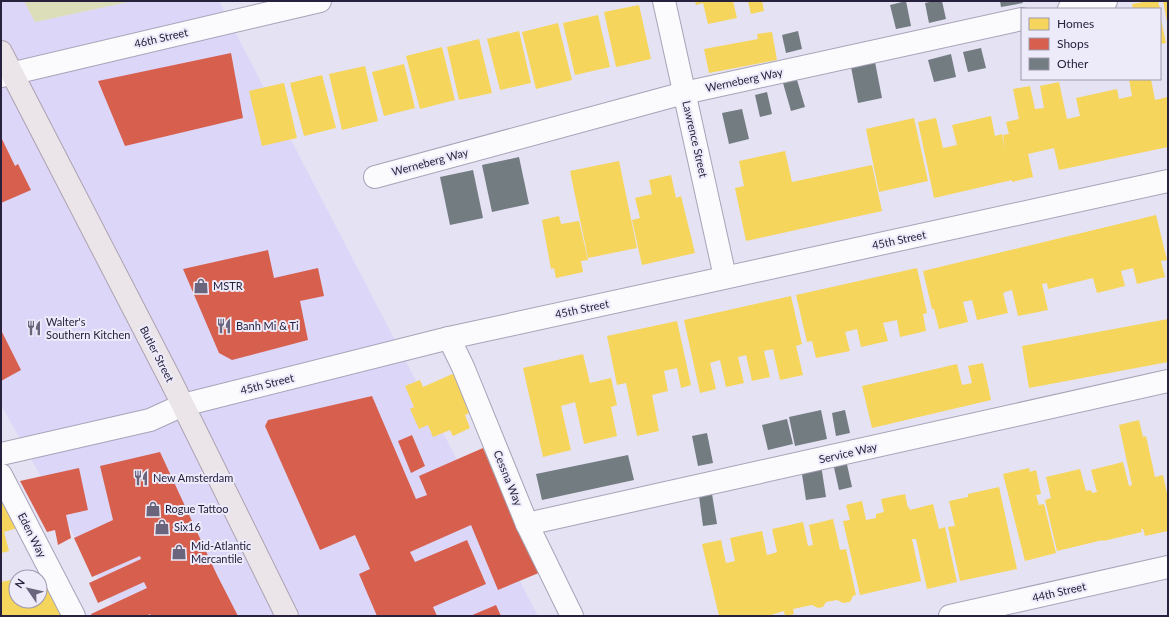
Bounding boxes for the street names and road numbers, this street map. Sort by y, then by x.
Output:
street label: 46th Street [133,25,189,50]
street label: Werneberg Way [704,65,784,94]
street label: Lawrence Street [680,99,711,178]
street label: Werneberg Way [390,145,470,178]
street label: 45th Street [871,227,927,252]
street label: 45th Street [554,296,610,321]
street label: Butler Street [138,324,177,384]
street label: 45th Street [239,371,295,396]
street label: Service Way [817,439,879,466]
street label: Cessna Way [491,448,526,508]
street label: Eden Way [16,510,49,560]
street label: 44th Street [1031,579,1087,604]

